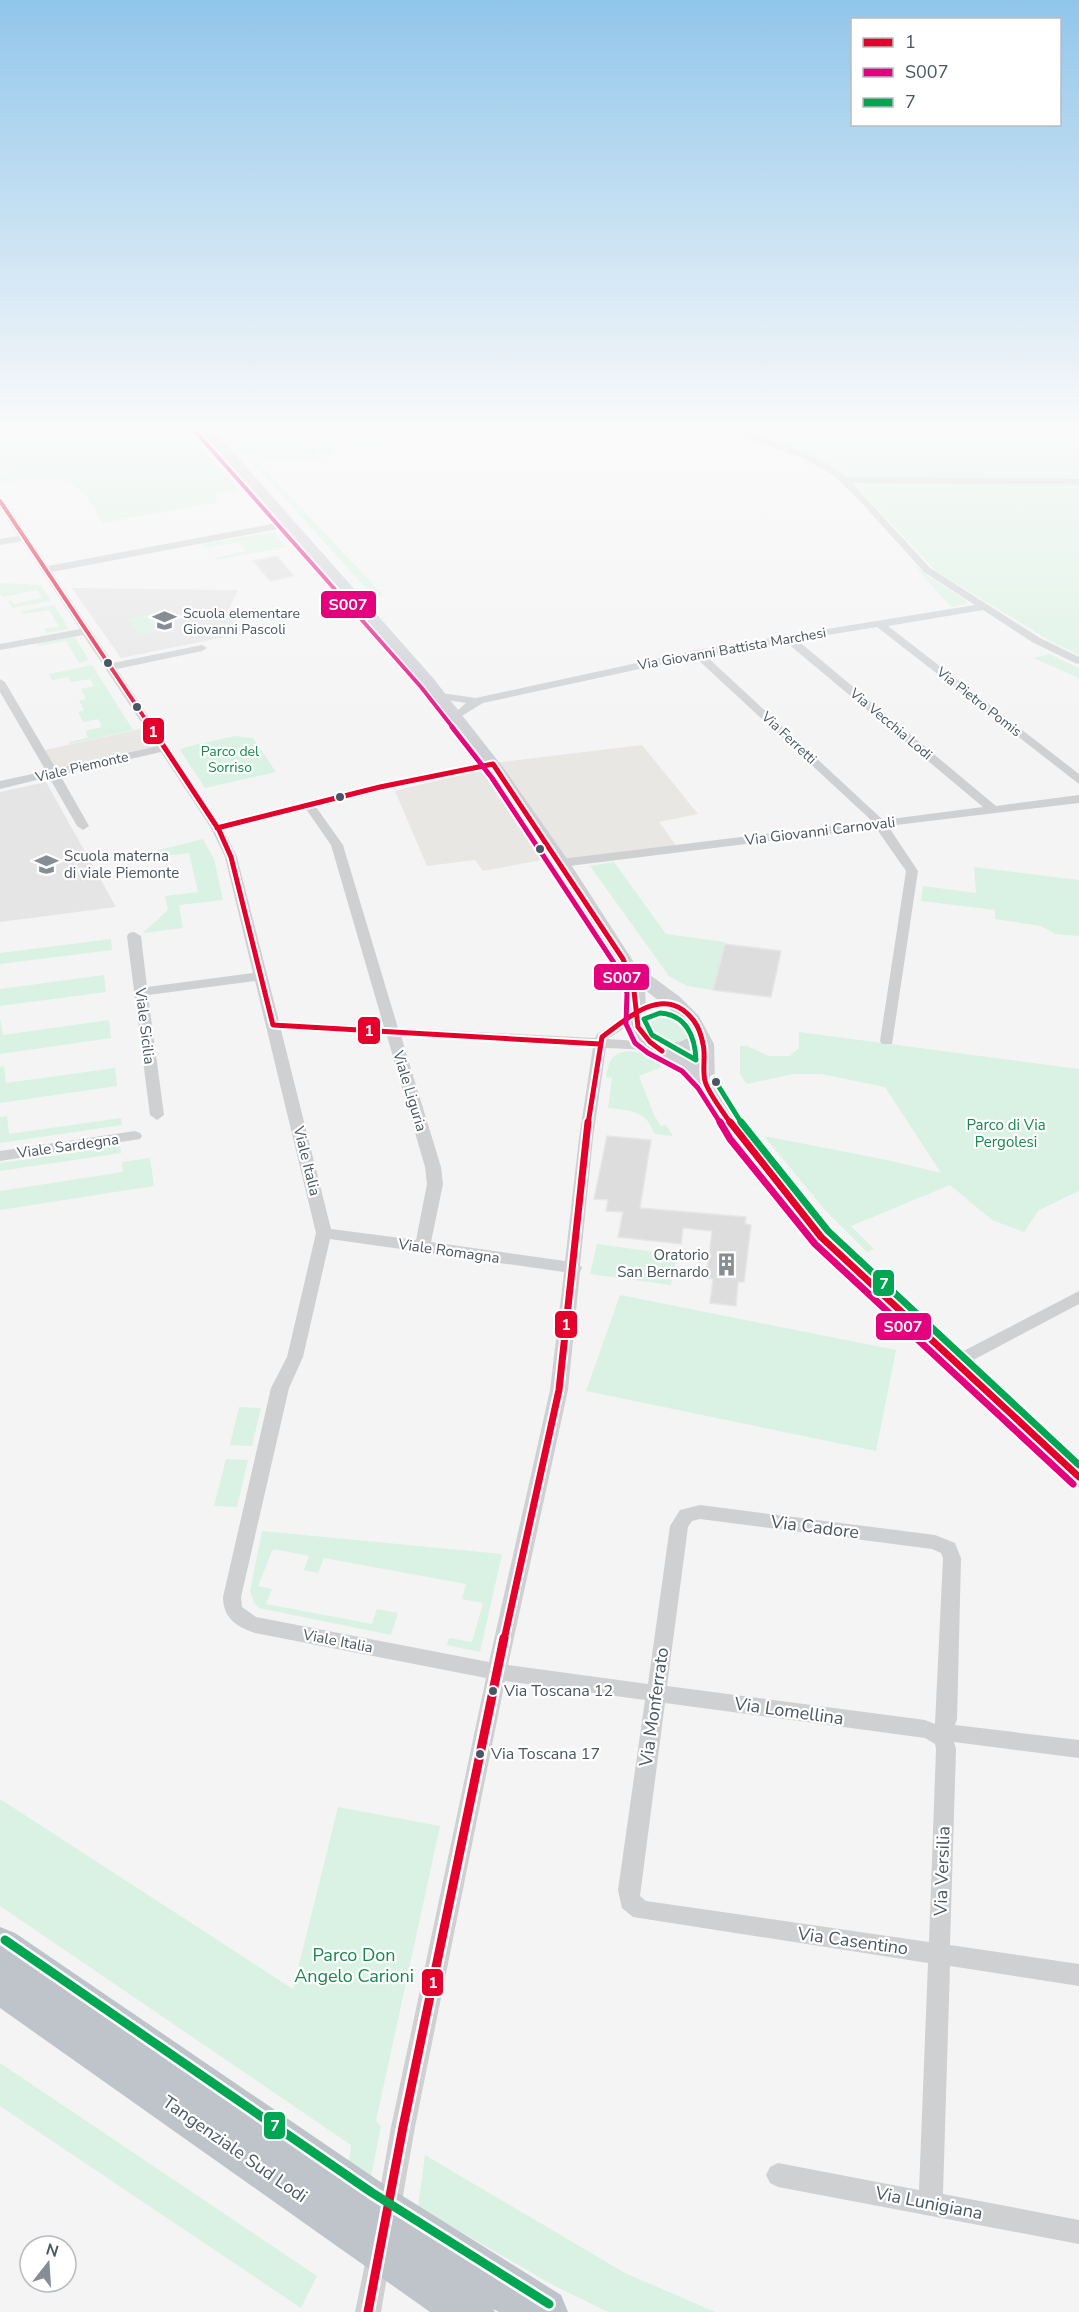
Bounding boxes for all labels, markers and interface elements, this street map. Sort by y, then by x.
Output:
legend [851,18,1061,126]
text: 1 [905,30,916,54]
text: S007 [905,60,948,84]
text: 7 [905,90,916,114]
line badge: S007 [320,590,377,619]
text: S007 [329,594,367,616]
place label: Scuola elementare Giovanni Pascoli [183,604,300,639]
school or university icon: Scuola elementare Giovanni Pascoli [152,608,178,634]
street label: Via Giovanni Battista Marchesi [635,623,828,675]
unlabelled marker [102,657,114,669]
street label: Via Pietro Pomis [932,662,1026,741]
street label: Via Vecchia Lodi [845,683,936,764]
unlabelled marker [131,701,143,713]
street label: Via Ferretti [757,707,821,768]
line badge: 1 [142,717,165,745]
text: 1 [148,721,158,743]
park label: Parco del Sorriso [201,742,260,777]
street label: Viale Piemonte [33,747,130,787]
unlabelled marker [334,791,346,803]
street label: Via Giovanni Carnovali [743,812,896,850]
unlabelled marker [534,843,546,855]
place label: Scuola materna di viale Piemonte [64,846,179,883]
school or university icon: Scuola materna di viale Piemonte [33,852,59,878]
line badge: S007 [593,963,650,991]
text: S007 [603,967,641,989]
street label: Viale Sicilia [130,986,160,1065]
line badge: 1 [357,1016,381,1045]
text: 1 [364,1020,374,1042]
street label: Viale Liguria [388,1047,432,1134]
unlabelled marker [710,1076,722,1088]
park label: Parco di Via Pergolesi [966,1115,1046,1152]
street label: Viale Italia [288,1123,325,1198]
street label: Viale Sardegna [15,1129,120,1163]
street label: Viale Romagna [396,1234,501,1268]
place label: Oratorio San Bernardo [617,1245,709,1282]
building icon: Oratorio San Bernardo [714,1251,740,1277]
line badge: 7 [872,1269,895,1297]
text: 7 [879,1273,889,1295]
line badge: 1 [554,1310,578,1339]
line badge: S007 [875,1312,932,1341]
text: 1 [561,1314,571,1336]
text: S007 [884,1316,922,1338]
street label: Via Cadore [769,1510,860,1544]
street label: Viale Italia [300,1624,375,1658]
street label: Via Monferrato [634,1646,674,1769]
place label: Via Toscana 12 [503,1680,613,1702]
marker: Via Toscana 12 [487,1685,499,1697]
street label: Via Lomellina [732,1691,845,1731]
place label: Via Toscana 17 [490,1743,600,1765]
marker: Via Toscana 17 [474,1748,486,1760]
street label: Via Versilia [928,1826,956,1917]
street label: Via Casentino [795,1921,910,1961]
park label: Parco Don Angelo Carioni [294,1943,414,1988]
line badge: 1 [421,1968,444,1997]
text: 1 [428,1972,438,1994]
street label: Tangenziale Sud Lodi [158,2090,312,2208]
line badge: 7 [263,2111,286,2140]
text: 7 [270,2115,280,2137]
street label: Via Lunigiana [872,2181,985,2225]
north arrow [18,2234,78,2294]
text: N [43,2238,61,2263]

